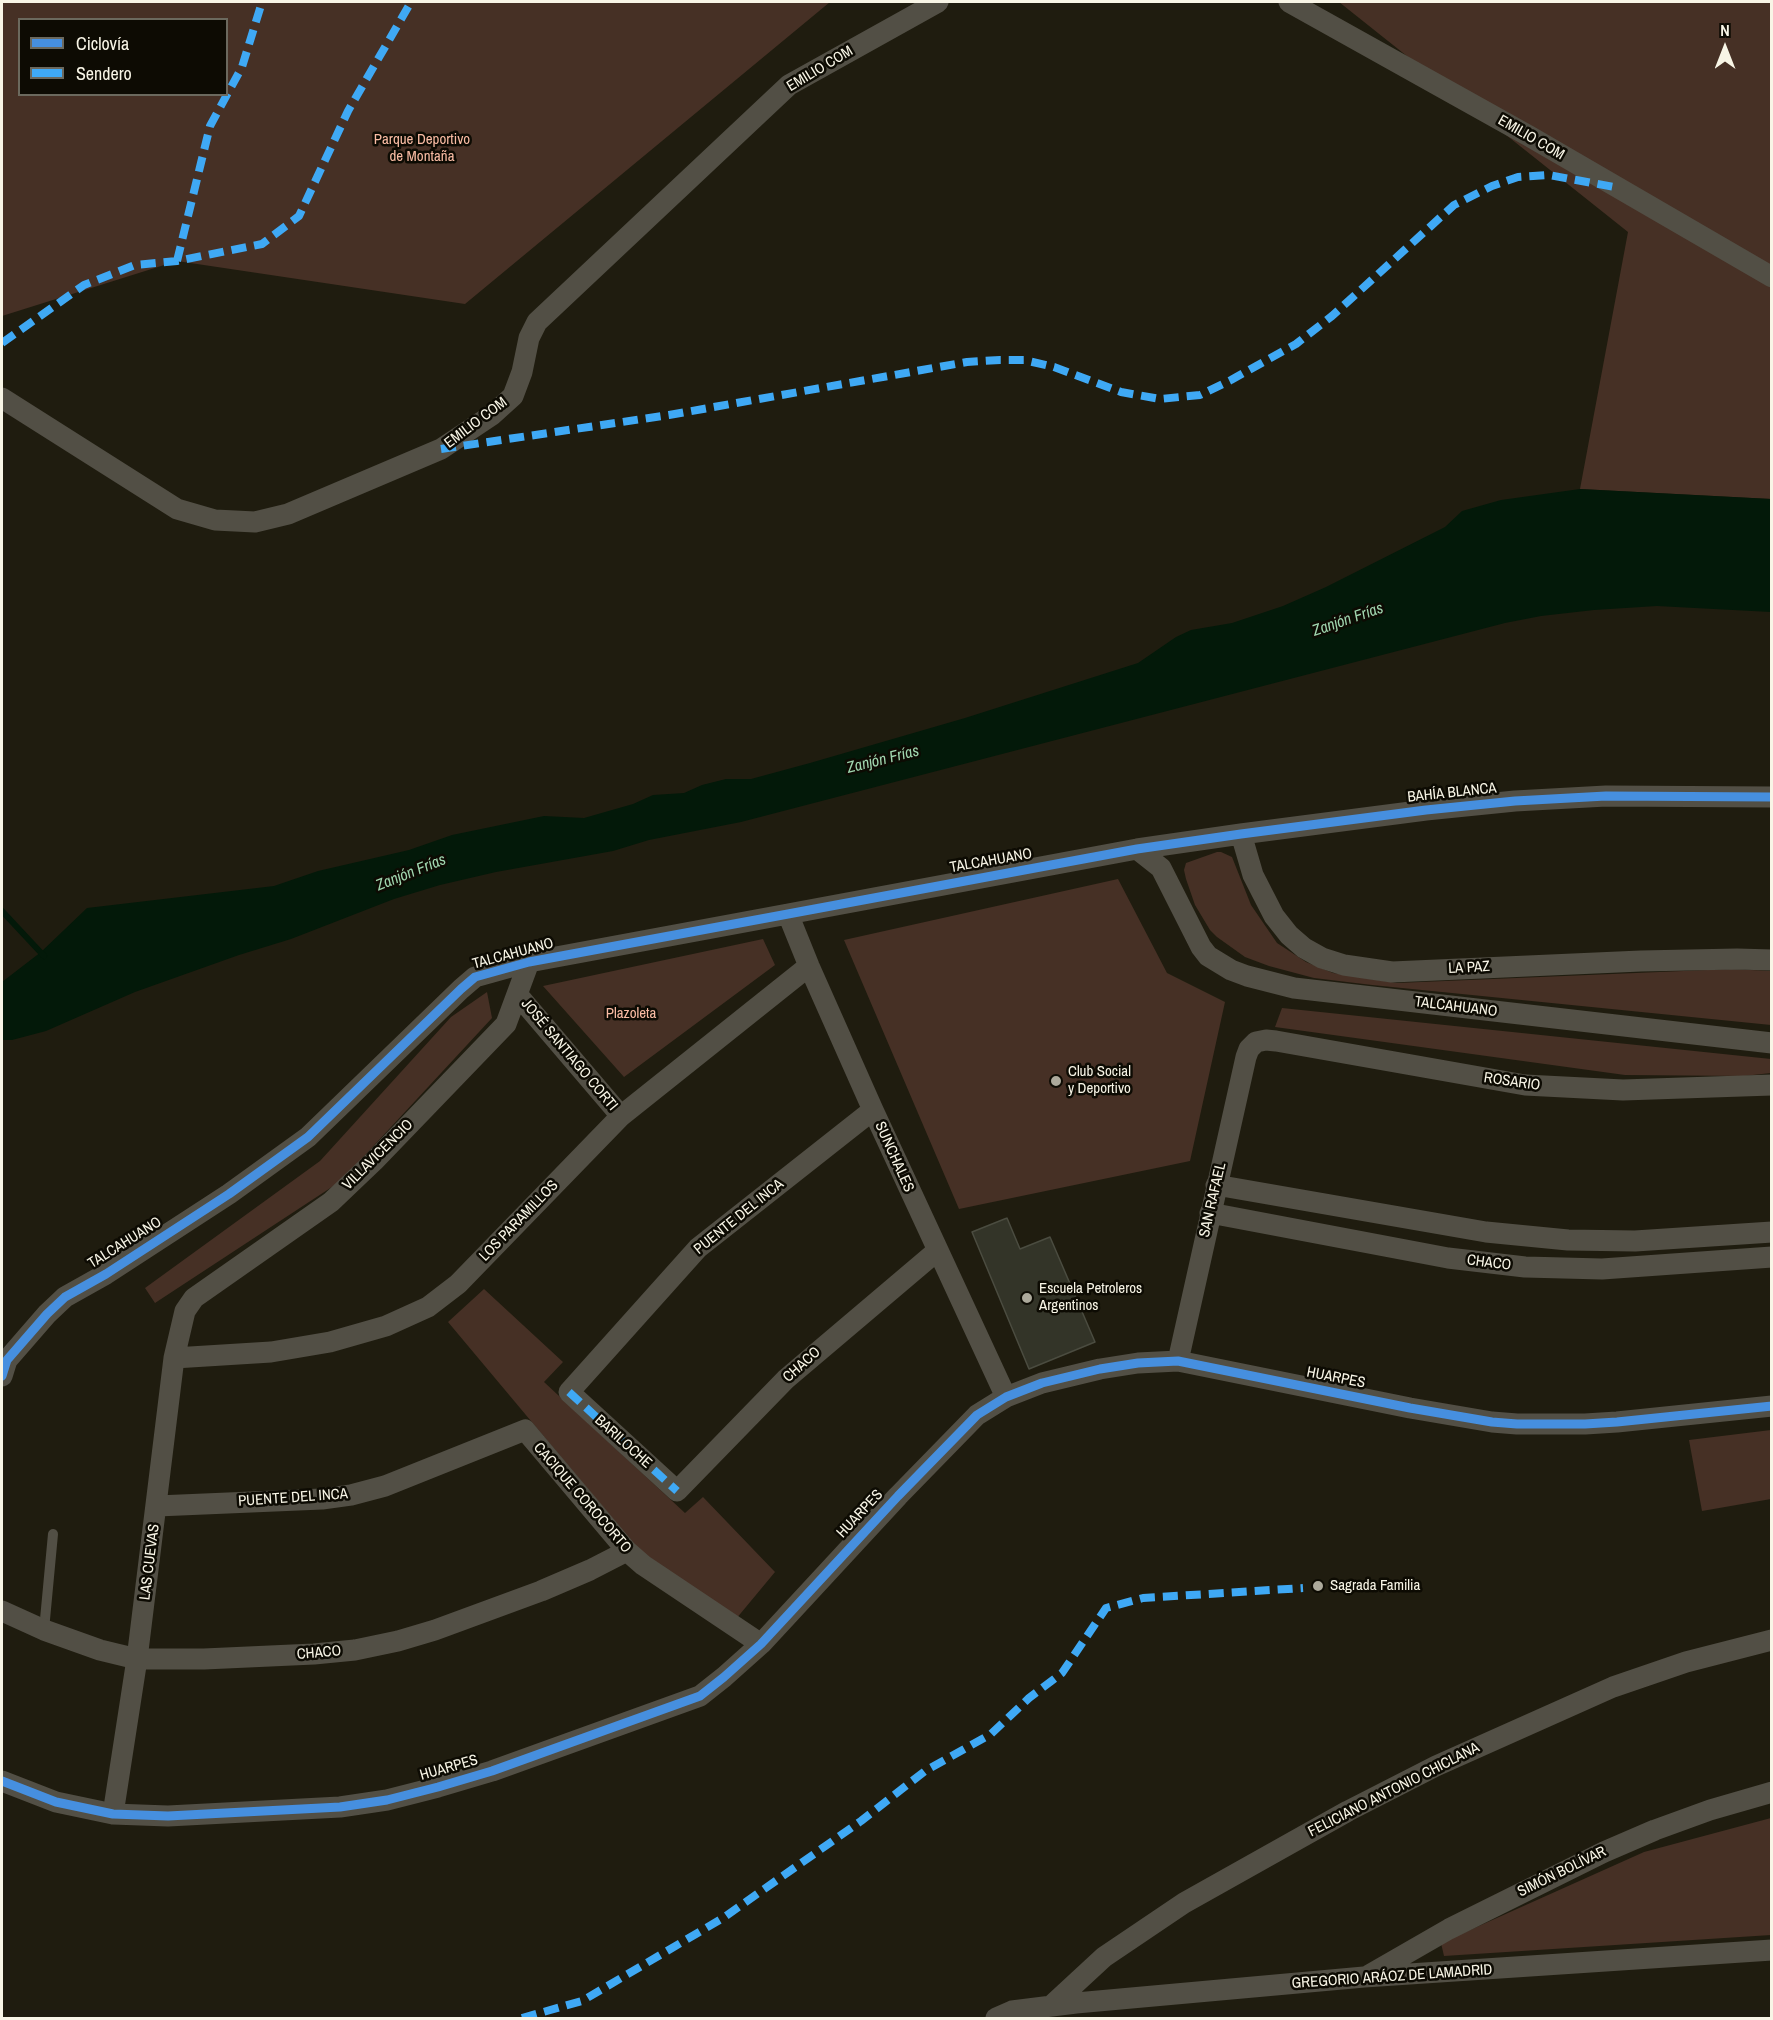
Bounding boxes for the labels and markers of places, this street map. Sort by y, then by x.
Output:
place label: Club Social y Deportivo [1068,1063,1131,1098]
marker: Club Social y Deportivo [1049,1074,1063,1088]
place label: Escuela Petroleros Argentinos [1039,1280,1142,1315]
marker: Escuela Petroleros Argentinos [1020,1291,1034,1305]
place label: Sagrada Familia [1330,1577,1420,1595]
marker: Sagrada Familia [1311,1579,1325,1593]

